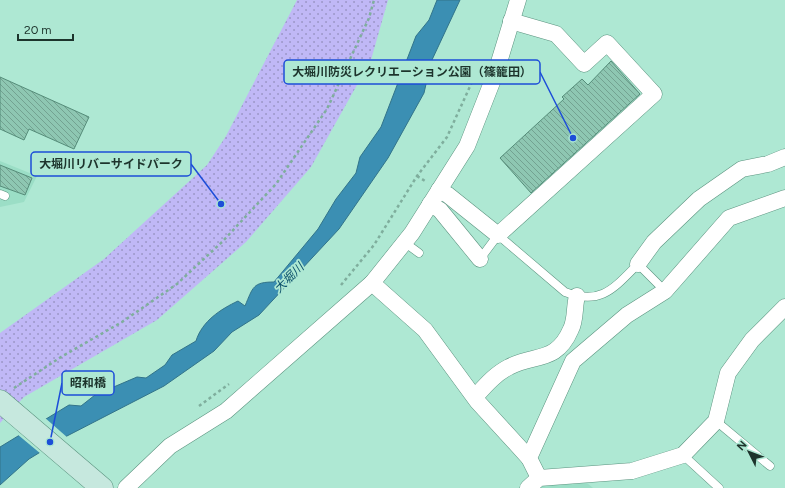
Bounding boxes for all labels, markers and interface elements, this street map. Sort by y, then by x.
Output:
scale bar [18,16,73,42]
text: 20 m [24,23,52,37]
callout: 大堀川防災レクリエーション公園（篠籠田） [284,60,540,84]
text: 大堀川防災レクリエーション公園（篠籠田） [292,65,532,79]
callout: 大堀川リバーサイドパーク [31,152,191,176]
text: 大堀川リバーサイドパーク [39,157,183,171]
water label: 大堀川 [271,259,308,296]
callout: 昭和橋 [62,371,114,395]
text: 昭和橋 [70,376,107,390]
north arrow [729,432,769,472]
text: N [734,438,750,453]

